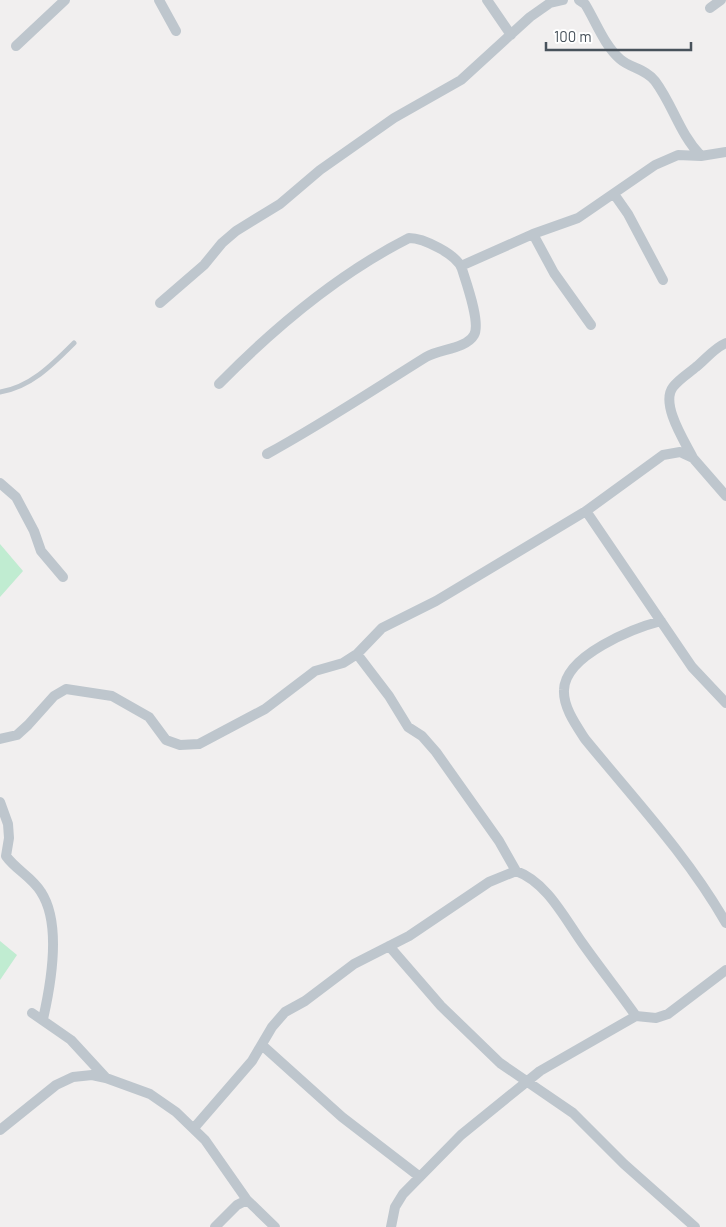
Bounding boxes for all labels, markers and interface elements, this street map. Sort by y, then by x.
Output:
scale bar [546,20,691,52]
text: 100 m [554,27,592,45]

